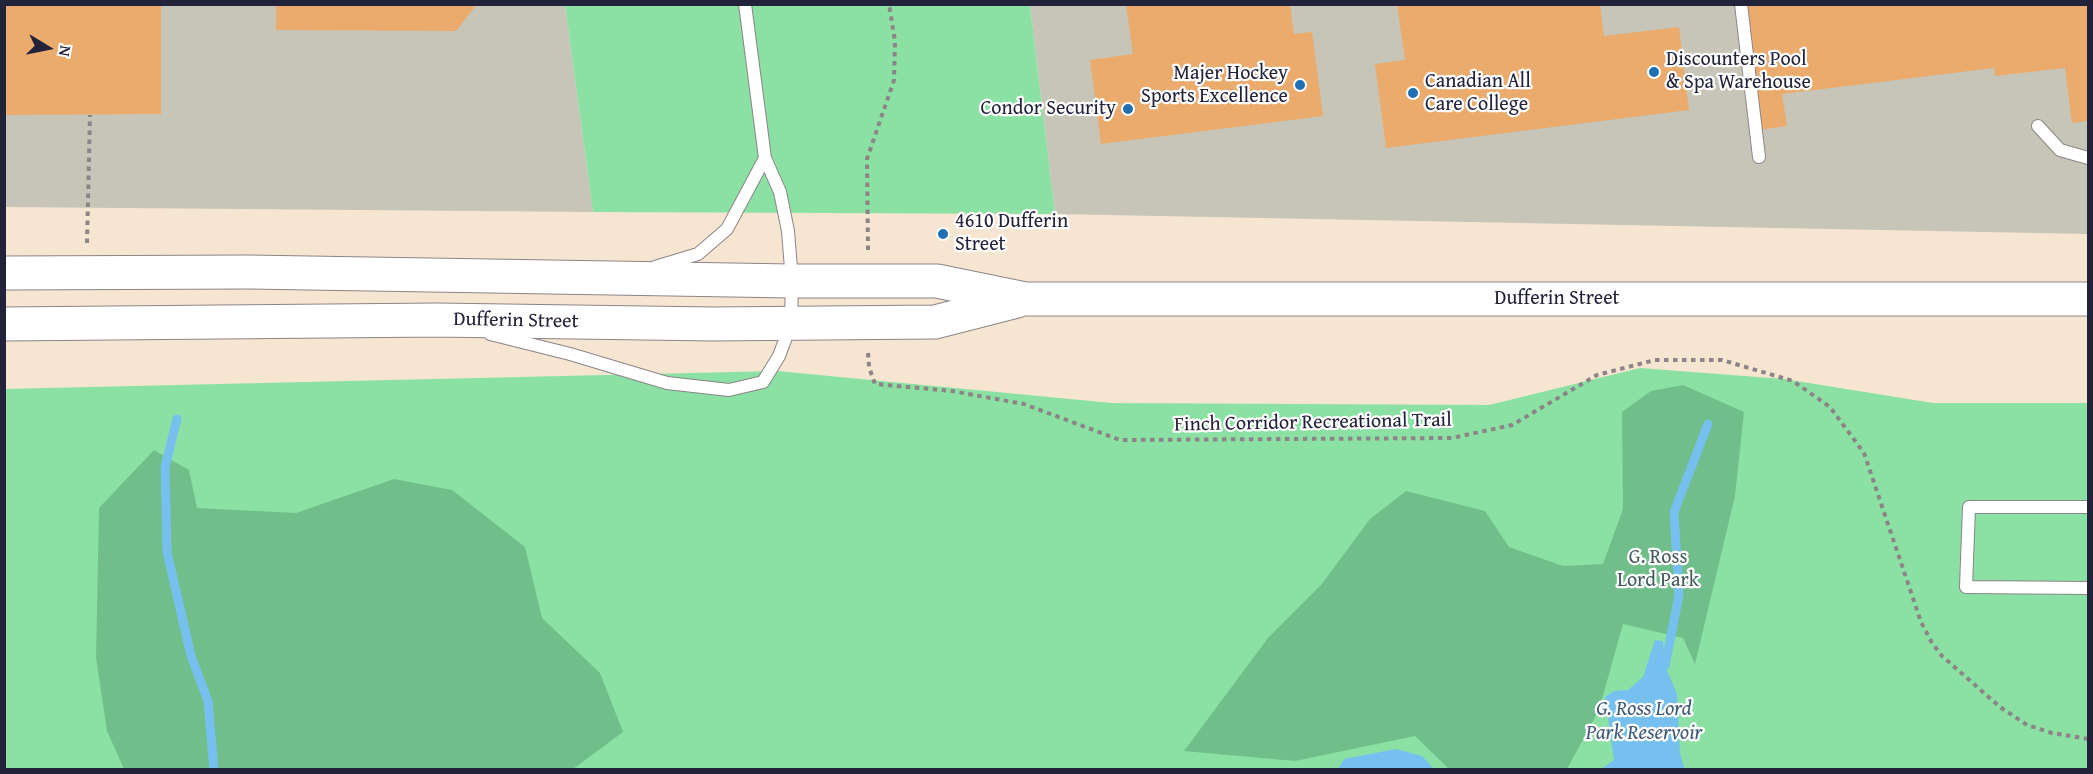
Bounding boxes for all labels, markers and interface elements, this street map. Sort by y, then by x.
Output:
north arrow [18,18,78,78]
text: N [53,44,78,58]
place label: Discounters Pool & Spa Warehouse [1666,48,1811,95]
place label: Majer Hockey Sports Excellence [1141,62,1288,109]
marker: Discounters Pool & Spa Warehouse [1647,65,1661,79]
place label: Canadian All Care College [1425,70,1531,117]
marker: Majer Hockey Sports Excellence [1293,78,1307,92]
marker: Canadian All Care College [1406,86,1420,100]
place label: Condor Security [980,97,1116,121]
marker: Condor Security [1121,102,1135,116]
place label: 4610 Dufferin Street [955,210,1068,257]
marker: 4610 Dufferin Street [936,227,950,241]
street label: Dufferin Street [1494,287,1620,311]
street label: Dufferin Street [453,308,579,334]
street label: Finch Corridor Recreational Trail [1174,409,1452,437]
park label: G. Ross Lord Park [1617,546,1699,593]
water label: G. Ross Lord Park Reservoir [1586,697,1702,747]

